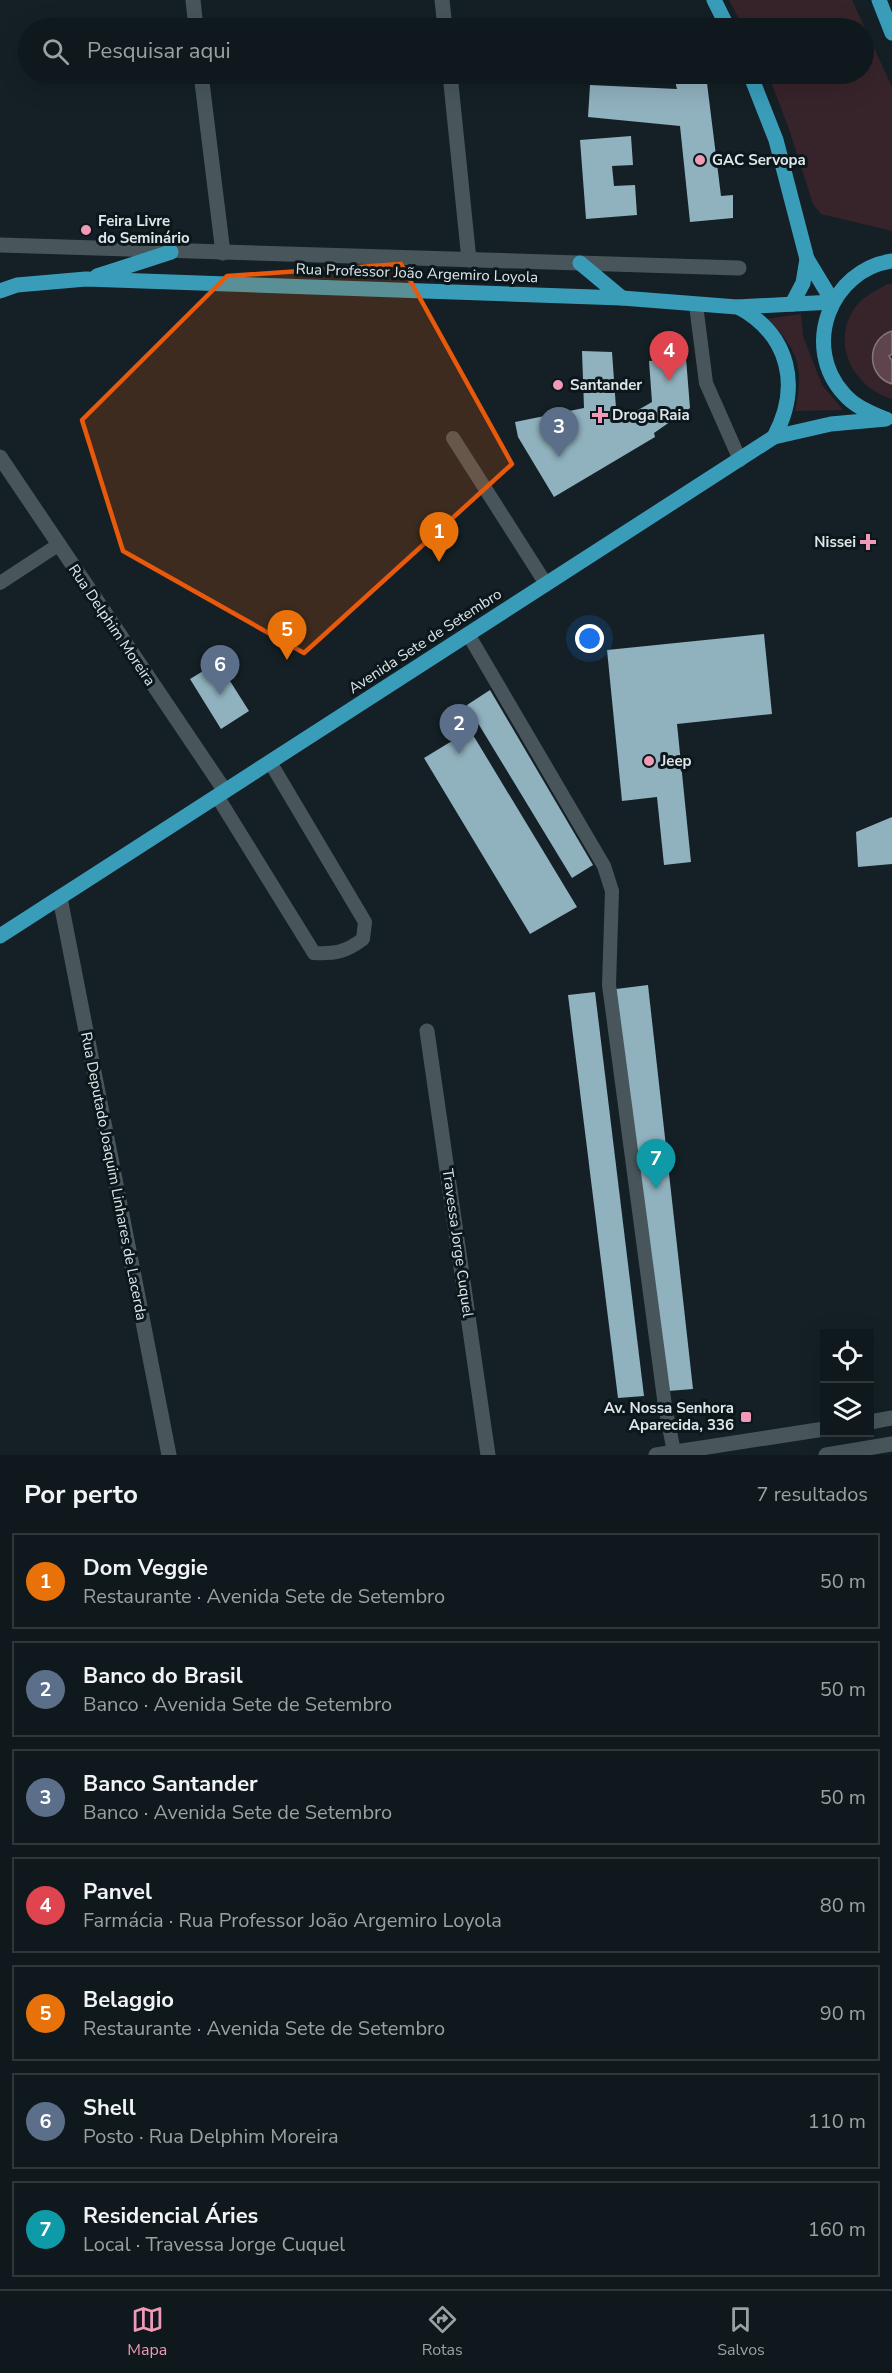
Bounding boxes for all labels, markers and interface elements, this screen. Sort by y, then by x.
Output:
search box [18,18,874,84]
icon: search [39,35,72,68]
text: Pesquisar aqui [87,36,231,66]
place label: GAC Servopa [712,150,806,170]
marker: GAC Servopa [693,153,707,167]
place label: Feira Livre do Seminário [98,211,190,248]
marker: Feira Livre do Seminário [79,223,93,237]
street label: Rua Professor João Argemiro Loyola [295,259,539,287]
pin: 4 [650,332,688,381]
place label: Santander [570,375,642,395]
marker: Santander [551,378,565,392]
place label: Droga Raia [612,405,690,425]
pin: 3 [540,408,578,457]
marker: Droga Raia [593,408,607,422]
pin: 1 [420,512,458,562]
place label: Nissei [814,532,856,552]
marker: Nissei [861,535,875,549]
street label: Rua Delphim Moreira [64,560,160,690]
street label: Avenida Sete de Setembro [344,584,506,698]
pin: 5 [268,610,306,660]
your location [575,624,604,653]
pin: 6 [200,646,240,695]
pin: 2 [440,704,478,754]
place label: Jeep [660,751,692,771]
marker: Jeep [642,754,656,768]
street label: Rua Deputado Joaquim Linhares de Lacerda [76,1030,152,1322]
pin: 7 [636,1140,676,1189]
street label: Travessa Jorge Cuquel [438,1167,478,1319]
map controls [820,1329,874,1437]
button: locate [820,1329,874,1383]
button: layers [820,1383,874,1437]
place label: Av. Nossa Senhora Aparecida, 336 [604,1398,734,1435]
marker: Av. Nossa Senhora Aparecida, 336 [739,1410,753,1424]
text: Por perto [24,1477,138,1512]
text: 7 resultados [757,1481,868,1508]
text: Dom Veggie [83,1553,208,1583]
text: 1 [40,1568,52,1595]
text: 50 m [820,1568,866,1595]
text: Restaurante · Avenida Sete de Setembro [83,1583,445,1610]
text: Banco do Brasil [83,1661,243,1691]
text: 2 [40,1676,52,1703]
text: 50 m [820,1676,866,1703]
text: Banco · Avenida Sete de Setembro [83,1691,392,1718]
text: Banco Santander [83,1769,258,1799]
text: 3 [40,1784,52,1811]
text: 50 m [820,1784,866,1811]
text: Banco · Avenida Sete de Setembro [83,1799,392,1826]
text: Panvel [83,1877,152,1907]
text: 4 [40,1892,52,1919]
text: 80 m [820,1892,866,1919]
text: Farmácia · Rua Professor João Argemiro Loyola [83,1907,502,1934]
text: Belaggio [83,1985,174,2015]
text: 5 [40,2000,52,2027]
text: 90 m [820,2000,866,2027]
text: Restaurante · Avenida Sete de Setembro [83,2015,445,2042]
text: Shell [83,2093,136,2123]
text: 6 [40,2108,52,2135]
text: 110 m [808,2108,866,2135]
text: Posto · Rua Delphim Moreira [83,2123,339,2150]
text: Residencial Áries [83,2201,258,2231]
text: 7 [40,2216,52,2243]
text: 160 m [808,2216,866,2243]
text: Local · Travessa Jorge Cuquel [83,2231,345,2258]
tab: Mapa [127,2303,167,2361]
tab: Rotas [422,2303,463,2361]
tab: Salvos [717,2303,765,2361]

